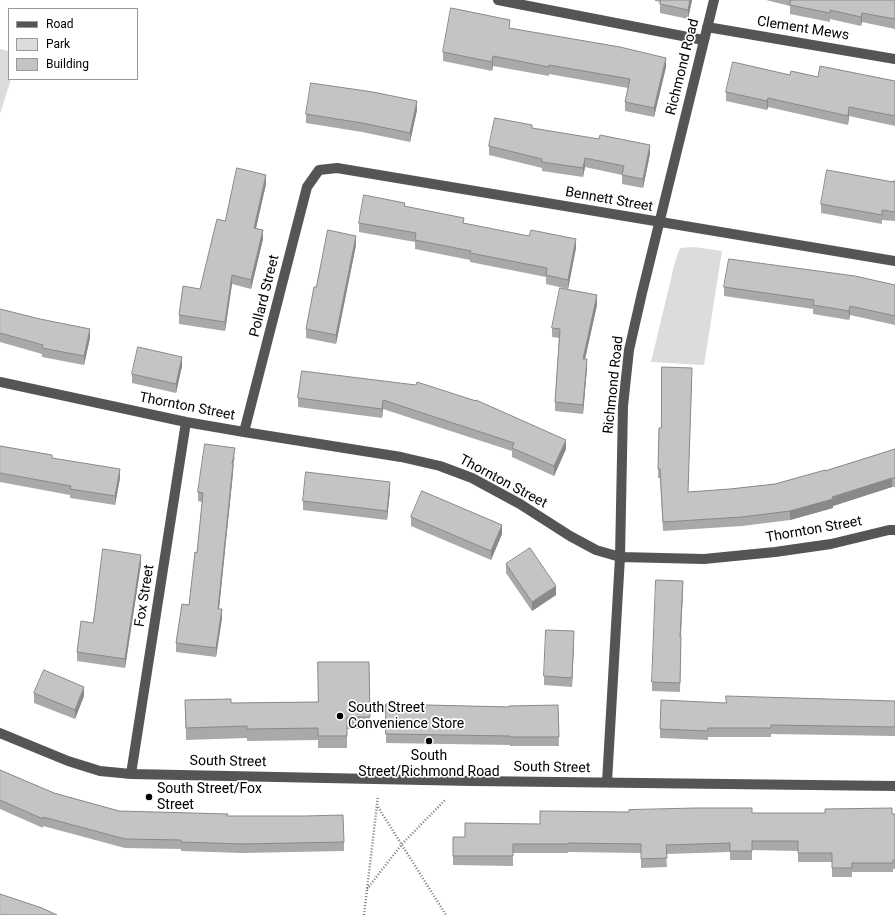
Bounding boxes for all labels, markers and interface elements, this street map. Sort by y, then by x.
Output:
legend [8,8,138,80]
street label: Clement Mews [756,13,850,45]
text: Road [46,17,74,31]
street label: Richmond Road [663,17,703,117]
text: Park [46,37,70,51]
text: Building [46,57,89,71]
street label: Bennett Street [564,184,654,216]
street label: Pollard Street [247,253,283,339]
street label: Richmond Road [600,335,628,435]
street label: Thornton Street [138,389,236,425]
street label: Thornton Street [456,452,550,512]
street label: Thornton Street [765,513,863,547]
street label: Fox Street [132,564,158,628]
place label: South Street Convenience Store [348,700,464,732]
marker: South Street Convenience Store [335,711,345,721]
marker: South Street/Richmond Road [424,736,434,746]
place label: South Street/Richmond Road [358,748,500,780]
street label: South Street [190,753,266,771]
street label: South Street [514,759,590,777]
place label: South Street/Fox Street [157,781,262,814]
marker: South Street/Fox Street [144,792,154,802]

